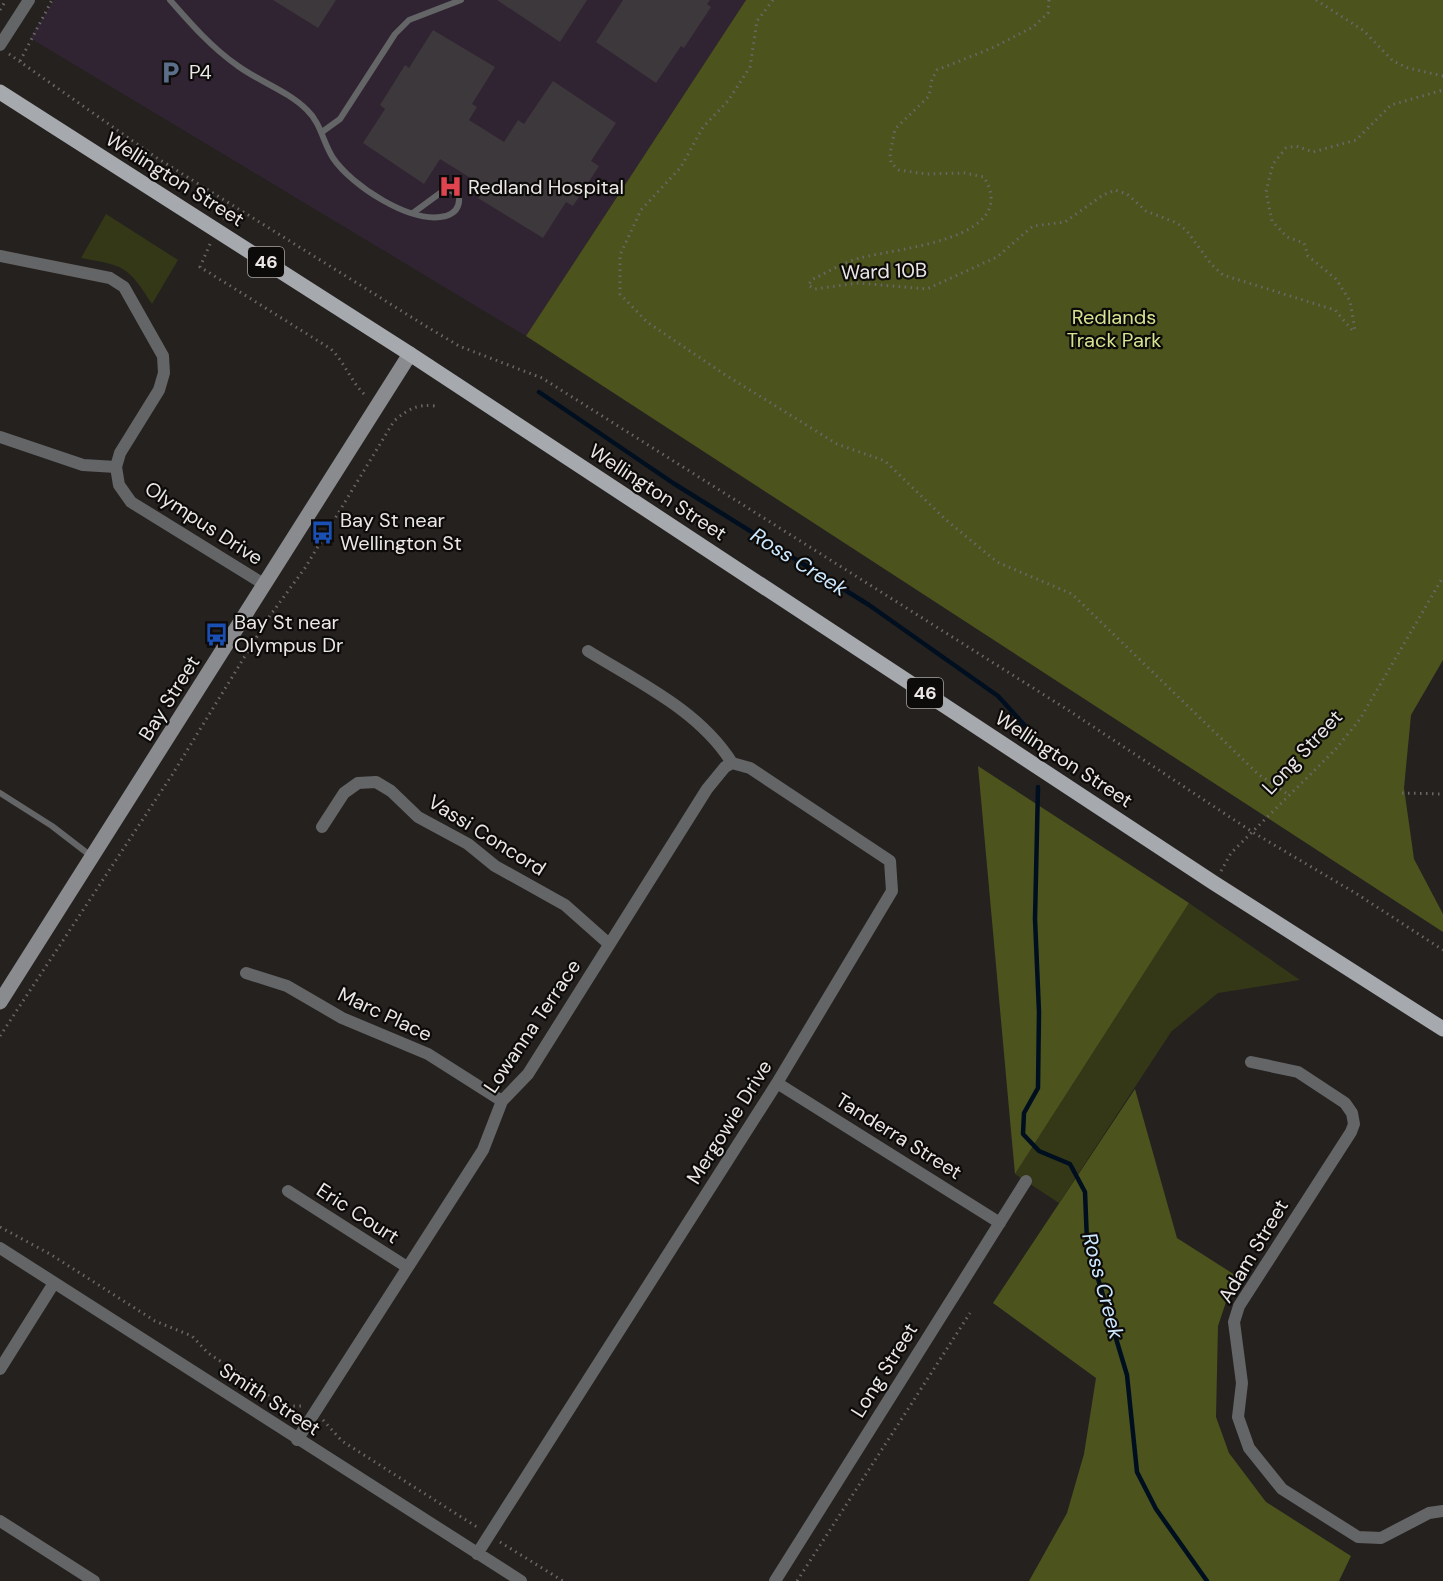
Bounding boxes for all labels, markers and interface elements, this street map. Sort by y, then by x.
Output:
parking icon: P4 [158,59,184,85]
place label: P4 [189,59,212,85]
street label: Wellington Street [101,126,249,232]
hospital icon: Redland Hospital [437,174,463,200]
place label: Redland Hospital [468,174,624,200]
road number: 46 [248,247,284,277]
street label: Ward 10B [841,257,927,285]
park label: Redlands Track Park [1067,304,1161,353]
street label: Wellington Street [584,438,732,546]
street label: Olympus Drive [140,475,268,571]
place label: Bay St near Wellington St [340,507,462,556]
bus stop icon: Bay St near Wellington St [309,519,335,545]
water label: Ross Creek [745,521,853,603]
place label: Bay St near Olympus Dr [234,609,343,658]
bus stop icon: Bay St near Olympus Dr [203,621,229,647]
street label: Bay Street [133,650,205,745]
road number: 46 [907,678,943,708]
street label: Long Street [1256,704,1348,800]
street label: Wellington Street [990,705,1138,813]
street label: Vassi Concord [423,788,551,882]
street label: Lowanna Terrace [478,954,586,1098]
street label: Marc Place [334,981,436,1047]
street label: Mergowie Drive [680,1055,778,1189]
street label: Tanderra Street [831,1087,967,1185]
street label: Eric Court [312,1177,404,1249]
street label: Adam Street [1212,1194,1294,1307]
water label: Ross Creek [1075,1230,1131,1343]
street label: Long Street [845,1318,923,1422]
street label: Smith Street [214,1357,326,1441]

